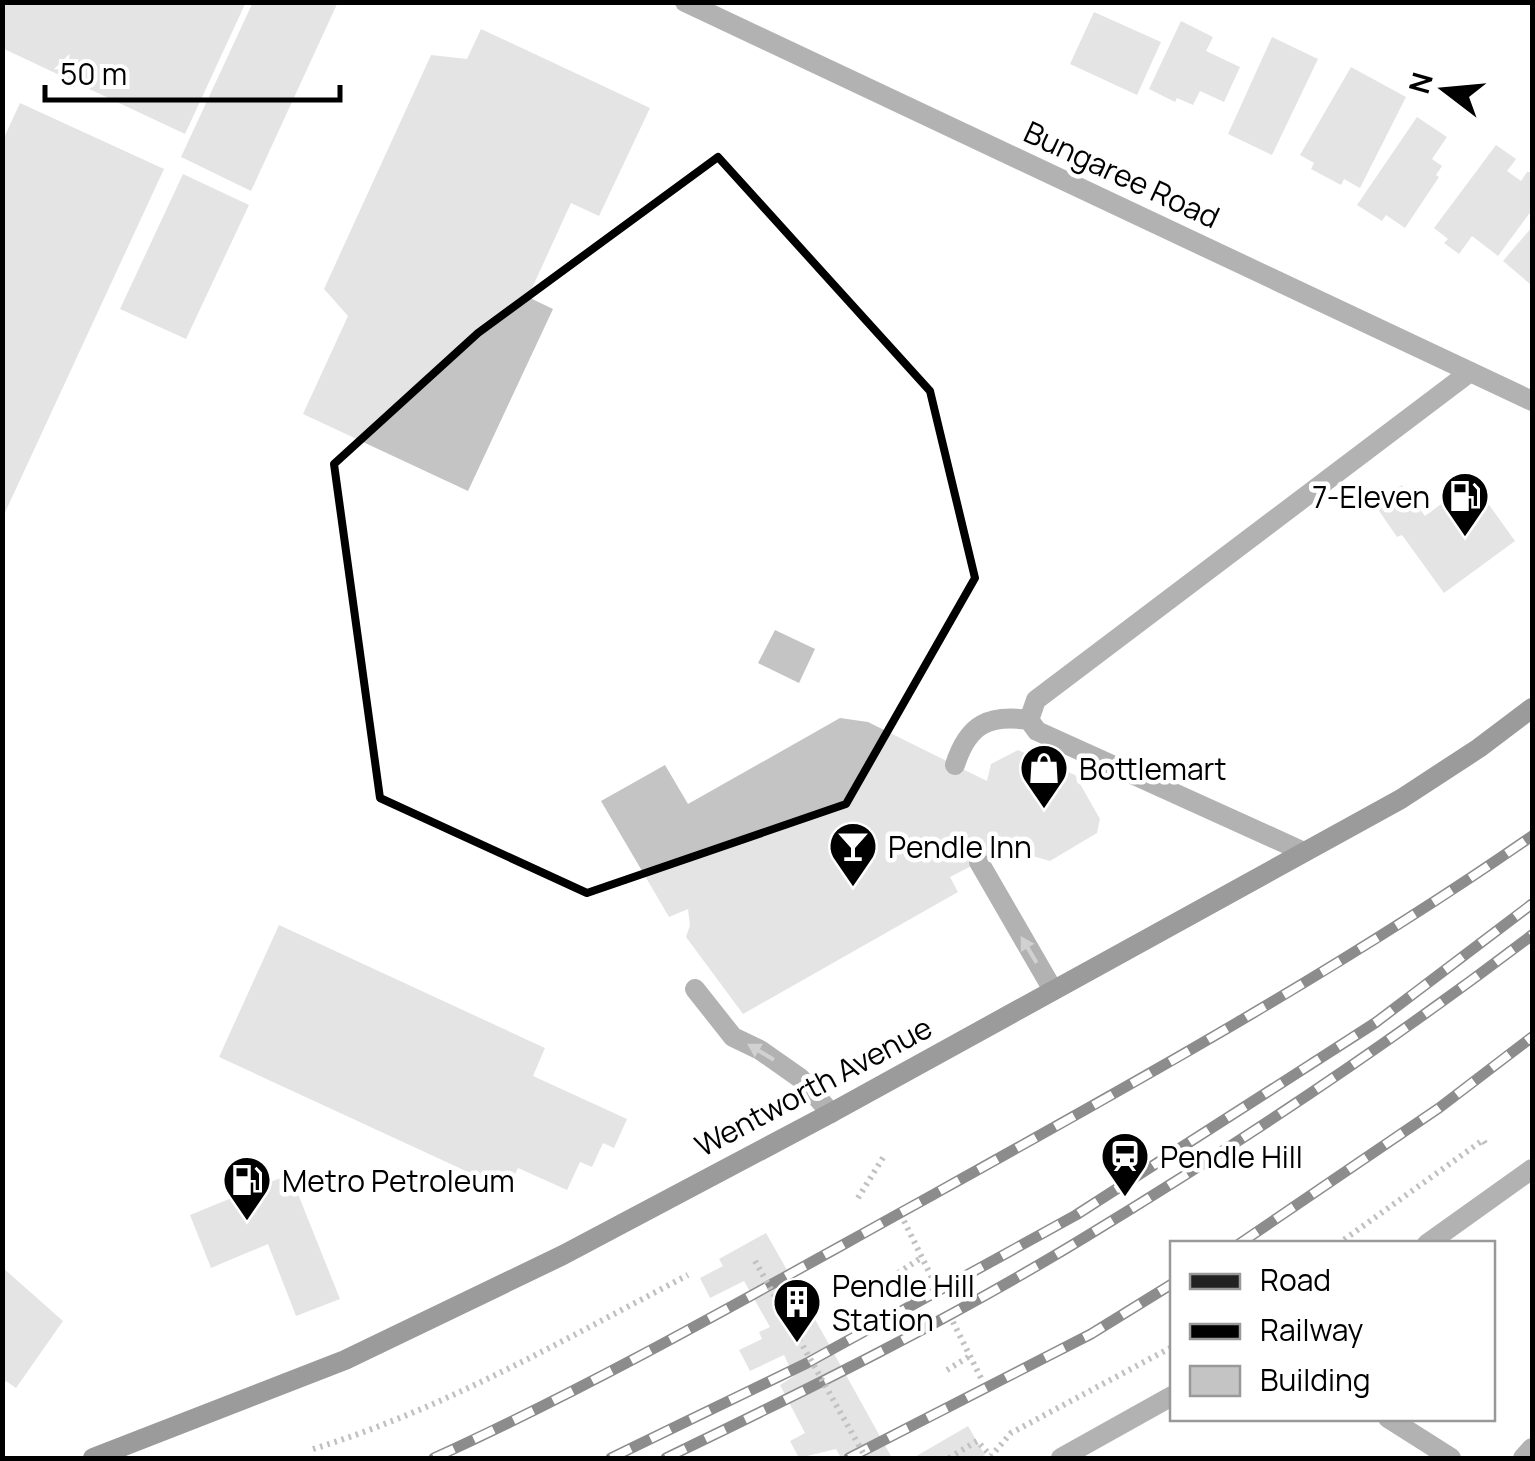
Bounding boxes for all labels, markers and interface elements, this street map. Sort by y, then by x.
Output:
scale bar [45,40,340,102]
north arrow [1395,40,1495,140]
text: 50 m [60,53,127,94]
text: N [1399,68,1441,98]
street label: Bungaree Road [1018,111,1226,237]
fuel station icon: 7-Eleven [1439,470,1491,538]
place label: 7-Eleven [1312,476,1430,517]
shop icon: Bottlemart [1018,742,1070,810]
place label: Bottlemart [1079,748,1226,789]
bar icon: Pendle Inn [827,820,879,888]
place label: Pendle Inn [888,826,1032,867]
one-way arrow [1020,936,1038,964]
street label: Wentworth Avenue [687,1006,939,1166]
one-way arrow [747,1044,775,1061]
station icon: Pendle Hill [1099,1130,1151,1198]
place label: Pendle Hill [1160,1136,1303,1177]
fuel station icon: Metro Petroleum [221,1154,273,1222]
place label: Metro Petroleum [282,1160,515,1201]
legend [1170,1241,1495,1421]
text: Road [1260,1259,1331,1300]
place label: Pendle Hill Station [832,1265,975,1340]
building icon: Pendle Hill Station [771,1276,823,1344]
text: Railway [1260,1309,1363,1350]
text: Building [1260,1359,1371,1400]

